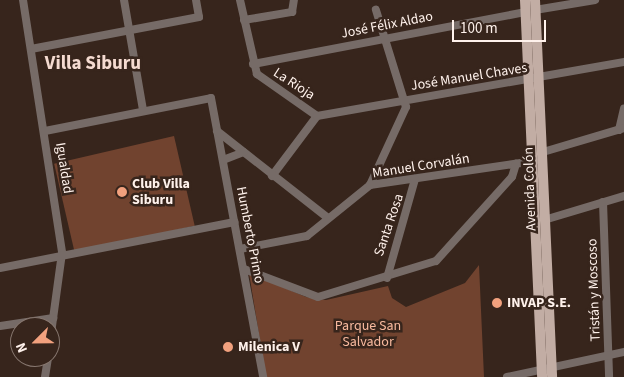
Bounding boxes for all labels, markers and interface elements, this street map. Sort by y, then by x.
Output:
street label: José Félix Aldao [340,8,434,42]
scale bar [454,10,548,42]
text: 100 m [460,18,498,39]
district label: Villa Siburu [45,53,141,75]
street label: José Manuel Chaves [410,60,528,94]
street label: La Rioja [270,64,318,104]
street label: Igualdad [52,141,76,195]
street label: Avenida Colón [520,147,540,231]
street label: Manuel Corvalán [371,150,471,182]
place label: Club Villa Siburu [132,176,190,208]
street label: Humberto Primo [232,185,268,285]
marker: Club Villa Siburu [116,186,128,198]
street label: Santa Rosa [371,192,407,258]
street label: Tristán y Moscoso [584,238,604,342]
place label: INVAP S.E. [507,295,571,311]
marker: INVAP S.E. [491,297,503,309]
north arrow [10,317,60,367]
park label: Parque San Salvador [335,318,401,351]
text: N [11,339,33,356]
place label: Milenica V [238,339,300,355]
marker: Milenica V [222,341,234,353]

